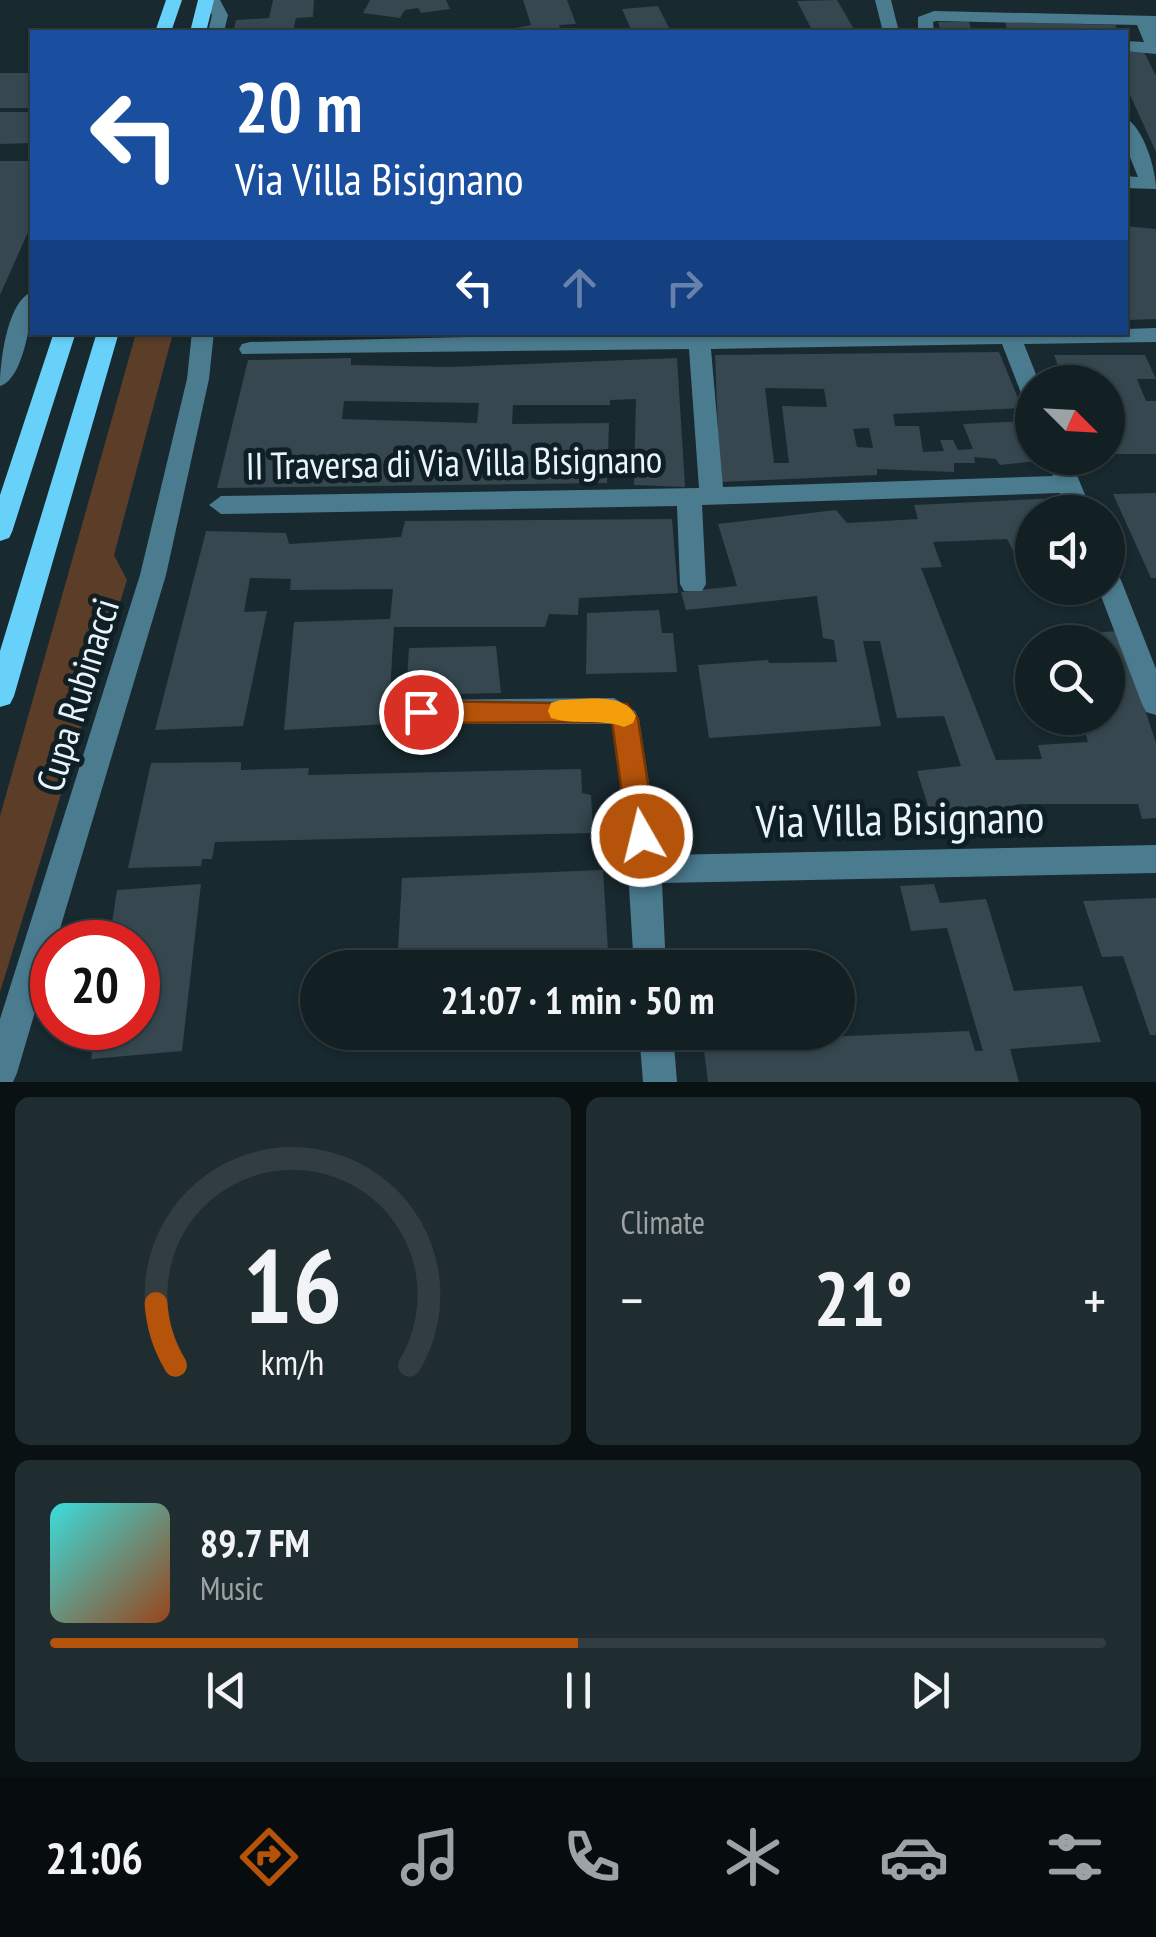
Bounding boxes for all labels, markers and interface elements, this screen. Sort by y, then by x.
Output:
text: 20 m [235,61,363,151]
icon: left [70,70,200,200]
text: Via Villa Bisignano [235,149,524,207]
icon: left [447,260,502,315]
icon: ahead [552,260,607,315]
icon: right [657,260,712,315]
north arrow [1015,365,1125,475]
map controls [1015,365,1125,735]
street label: II Traversa di Via Villa Bisignano [245,433,663,490]
button: sound [1015,495,1125,605]
street label: Cupa Rubinacci [24,592,129,797]
button: search [1015,625,1125,735]
pin [379,670,464,755]
icon: arrive [394,685,449,740]
position arrow [590,784,694,888]
street label: Via Villa Bisignano [754,786,1045,850]
speed limit sign: 20 [30,920,160,1050]
text: 21:07 · 1 min · 50 m [441,975,714,1024]
text: Climate [621,1201,705,1243]
text: 16 [243,1217,342,1352]
text: 21° [814,1250,913,1347]
text: − [621,1264,643,1335]
text: + [1083,1264,1106,1335]
text: km/h [261,1339,324,1385]
text: 89.7 FM [200,1518,310,1567]
text: Music [200,1567,263,1609]
icon: previous [199,1663,254,1718]
icon: pause [551,1663,606,1718]
icon: next [903,1663,958,1718]
icon: directions [234,1822,304,1892]
icon: music [395,1822,465,1892]
icon: phone [557,1822,627,1892]
icon: climate [718,1822,788,1892]
icon: car [879,1822,949,1892]
icon: filters [1040,1822,1110,1892]
text: 21:06 [46,1828,143,1886]

